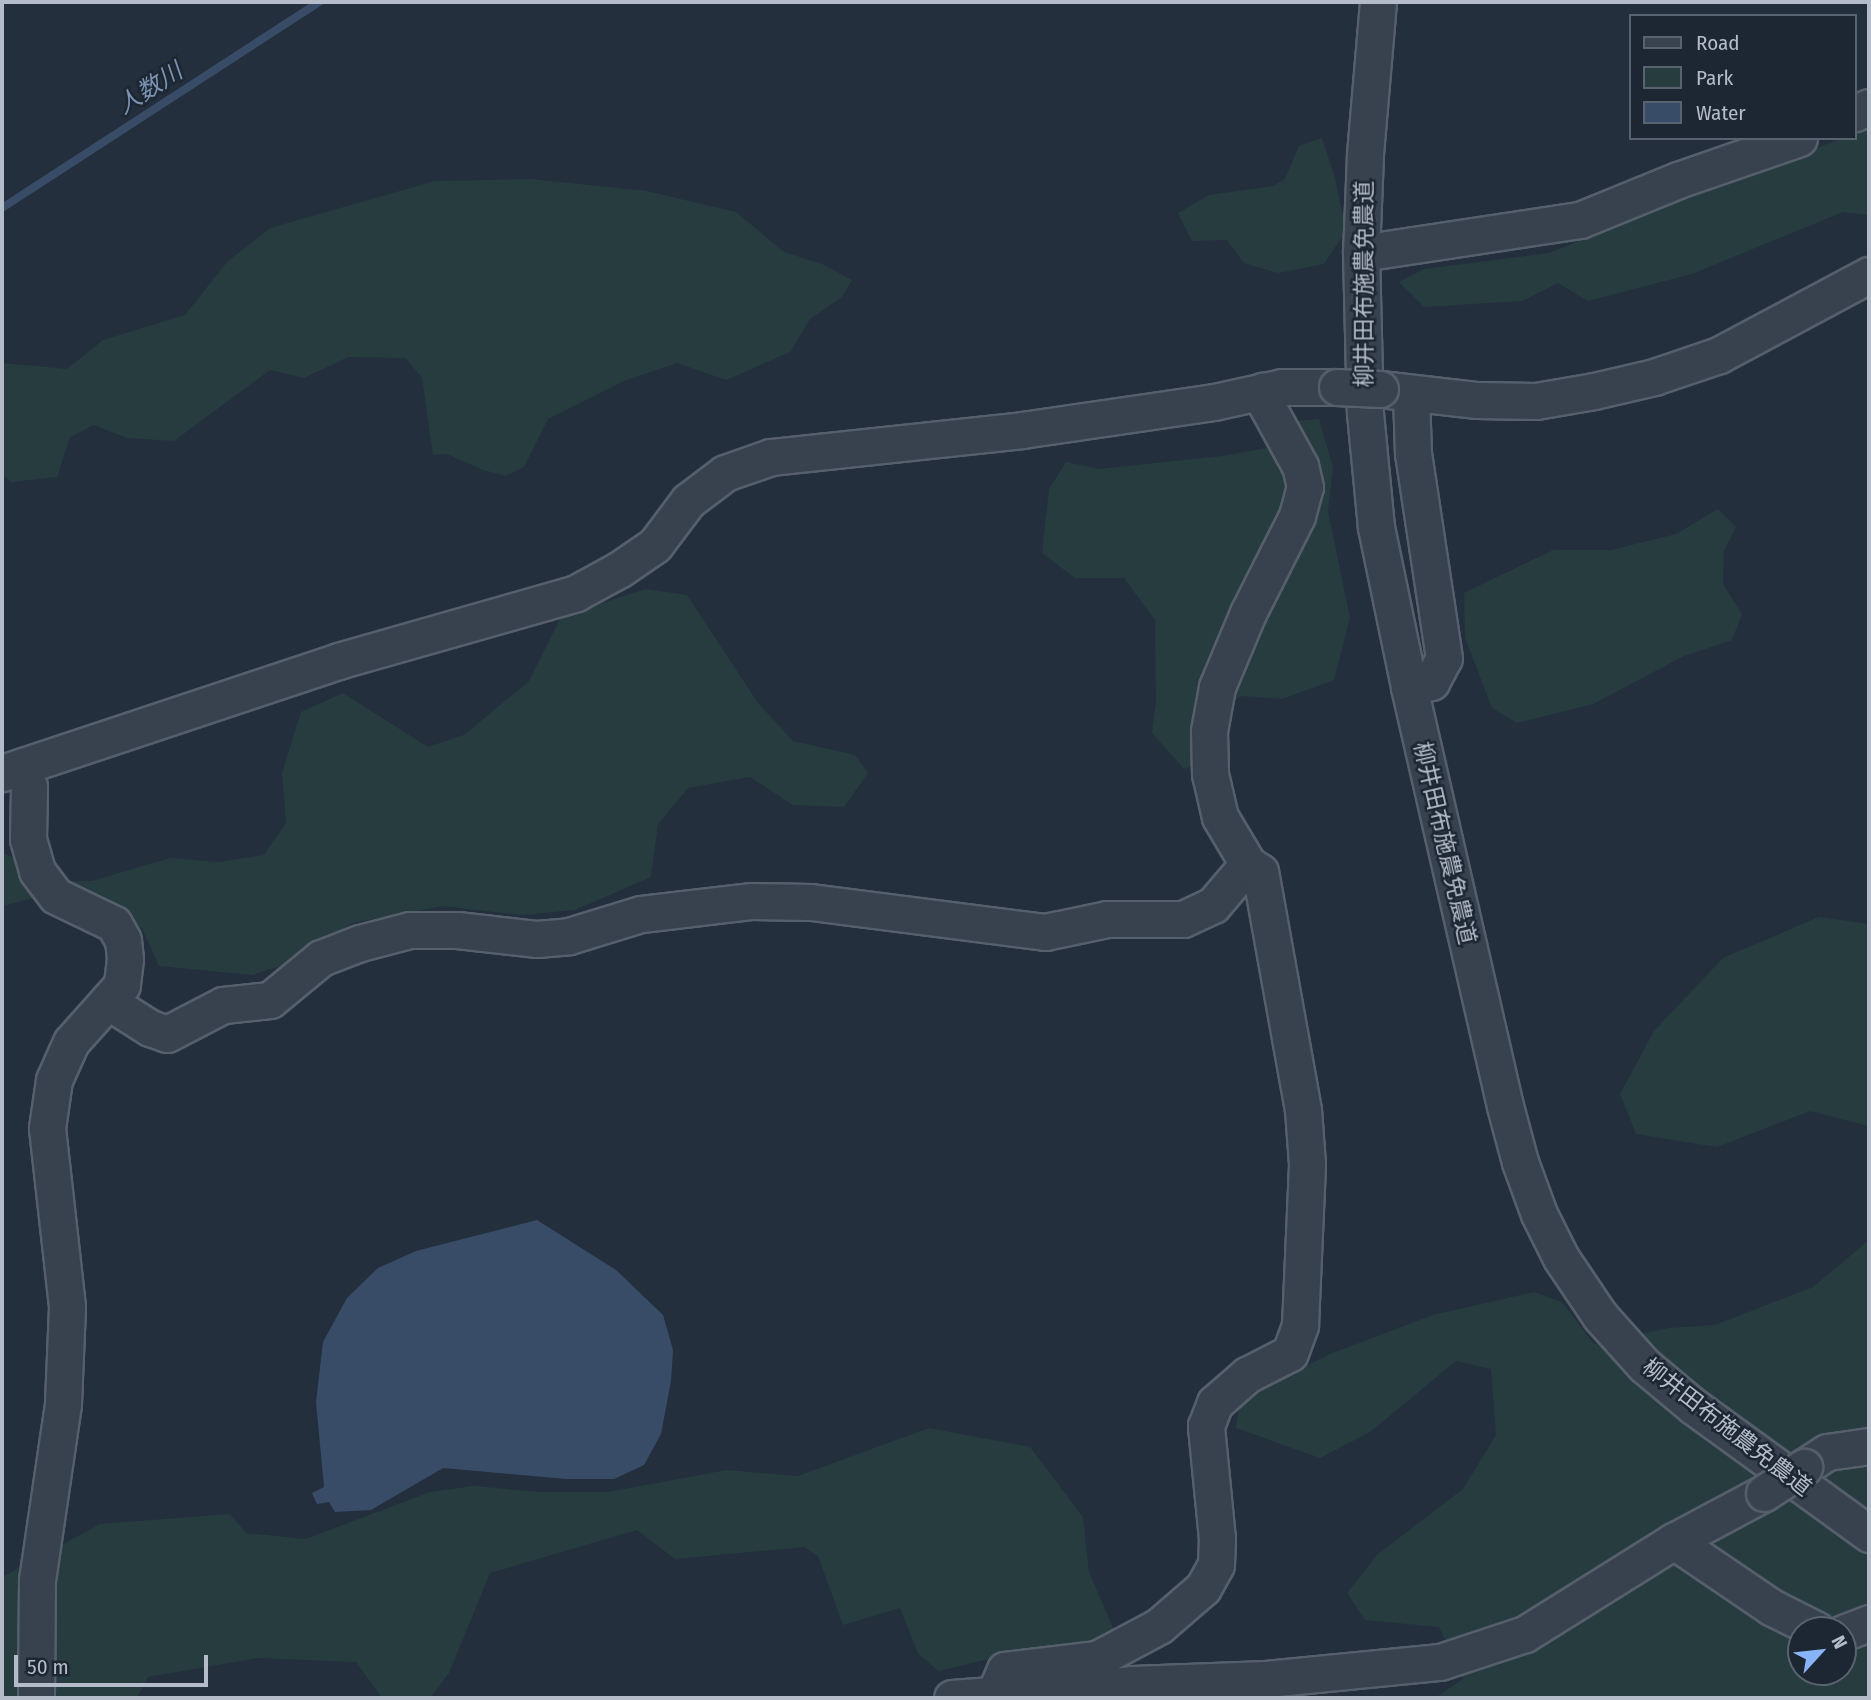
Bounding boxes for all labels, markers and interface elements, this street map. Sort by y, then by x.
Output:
legend [1630,14,1857,140]
text: Road [1696,30,1740,56]
water label: 人数川 [112,57,188,121]
text: Park [1696,65,1733,91]
text: Water [1696,100,1746,126]
street label: 柳井田布施農免農道 [1350,181,1378,387]
street label: 柳井田布施農免農道 [1408,739,1482,947]
street label: 柳井田布施農免農道 [1637,1352,1817,1502]
north arrow [1787,1616,1857,1686]
text: N [1827,1632,1852,1652]
scale bar [18,1640,212,1684]
text: 50 m [27,1654,69,1680]

